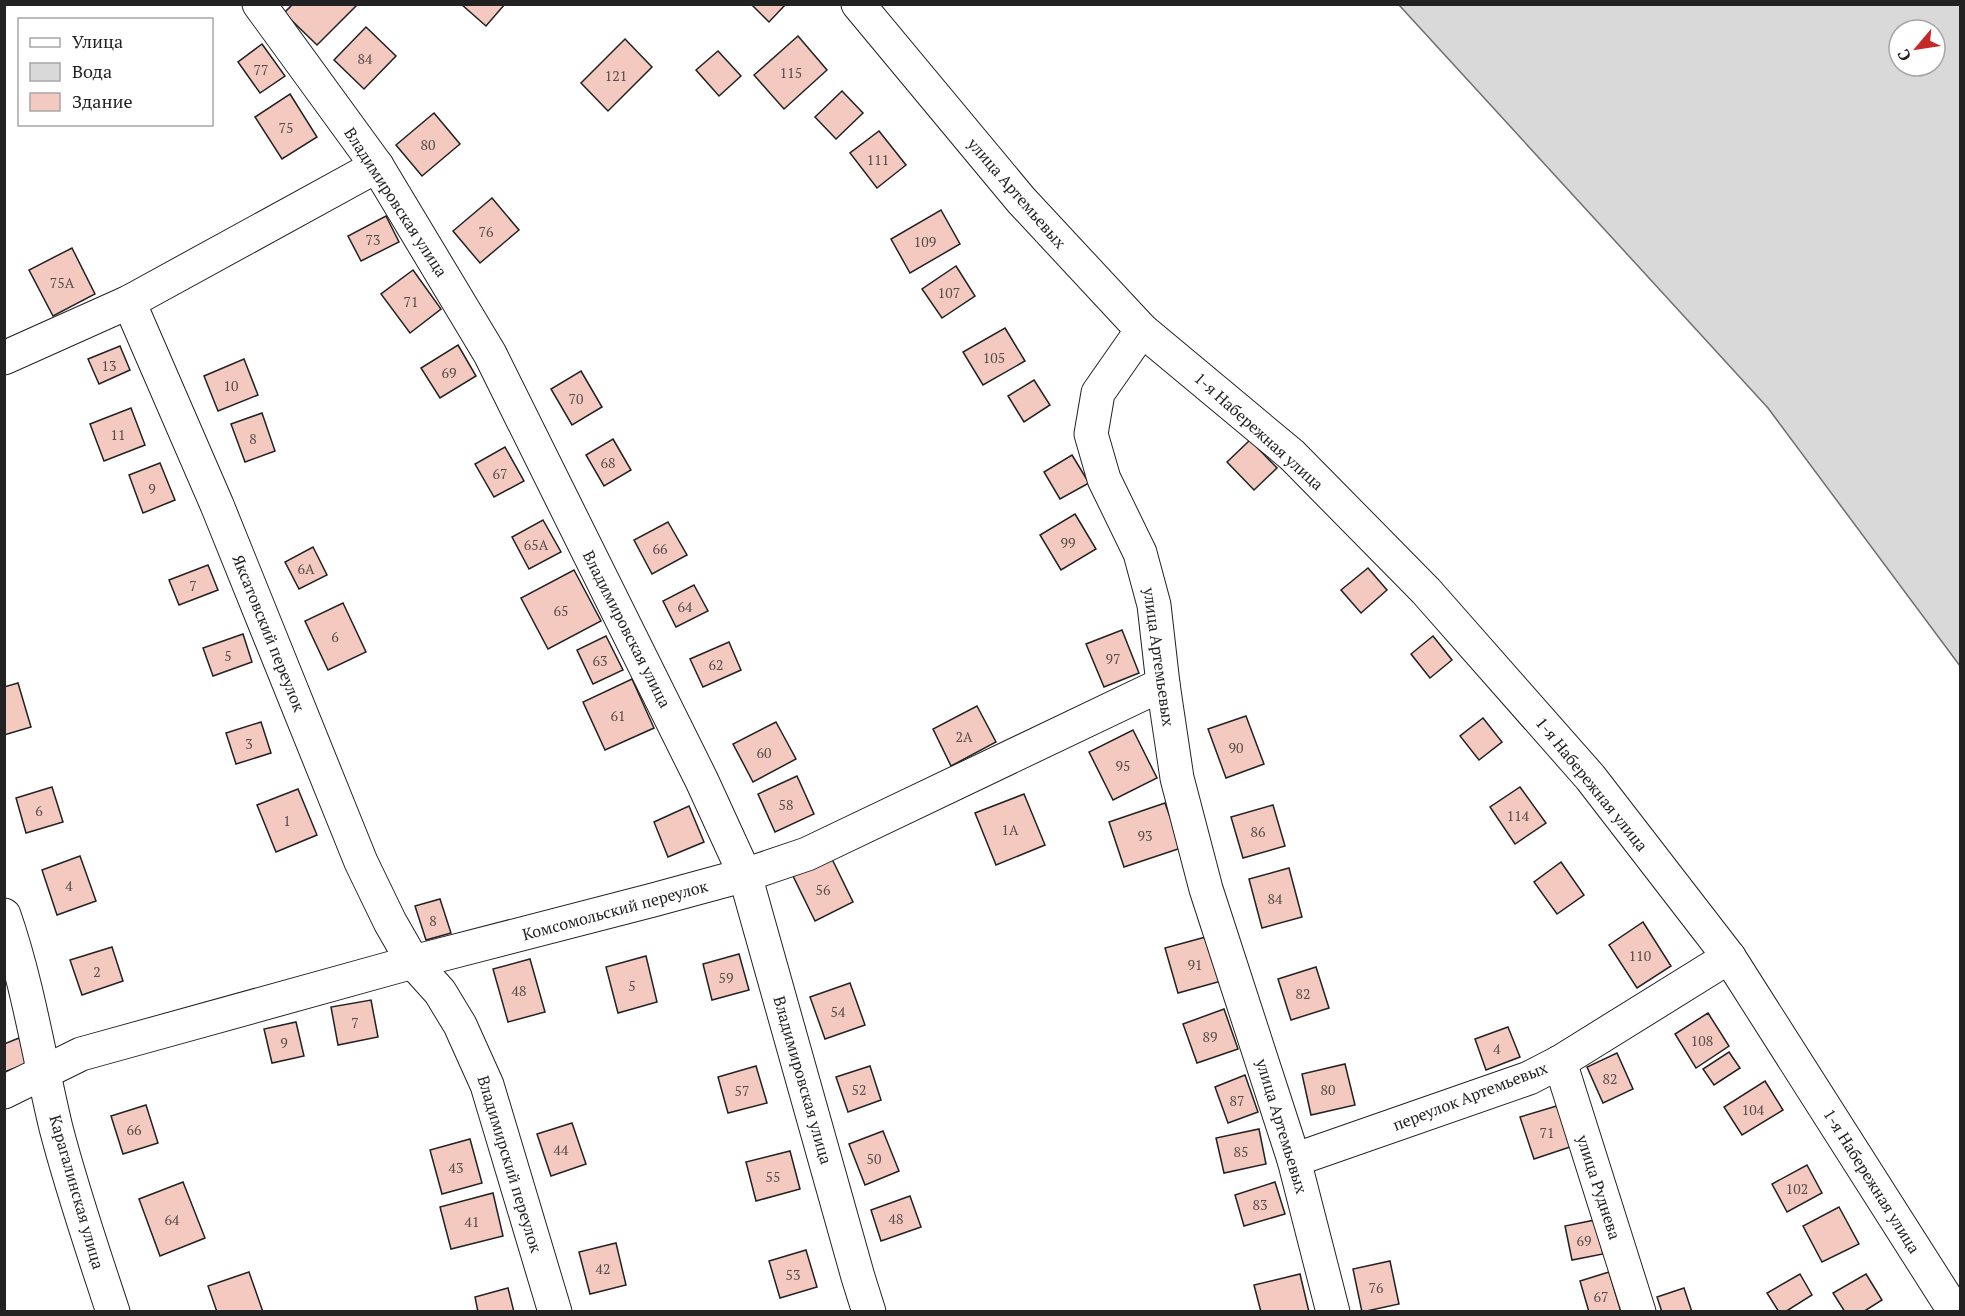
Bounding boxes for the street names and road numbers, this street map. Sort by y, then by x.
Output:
street label: Владимировская улица [339,123,453,281]
street label: улица Артемьевых [962,132,1072,253]
street label: 1-я Набережная улица [1190,367,1328,495]
street label: Владимировская улица [578,546,676,712]
street label: Яксатовский переулок [227,551,311,715]
street label: улица Артемьевых [1138,585,1180,728]
street label: 1-я Набережная улица [1531,712,1653,856]
street label: Комсомольский переулок [520,875,711,945]
street label: Владимировская улица [768,993,838,1167]
street label: улица Артемьевых [1251,1055,1313,1197]
street label: переулок Артемьевых [1389,1056,1551,1136]
street label: Владимирский переулок [473,1073,548,1256]
street label: 1-я Набережная улица [1818,1104,1926,1258]
street label: Карагалинская улица [44,1112,110,1272]
street label: улица Руднева [1571,1131,1626,1242]

